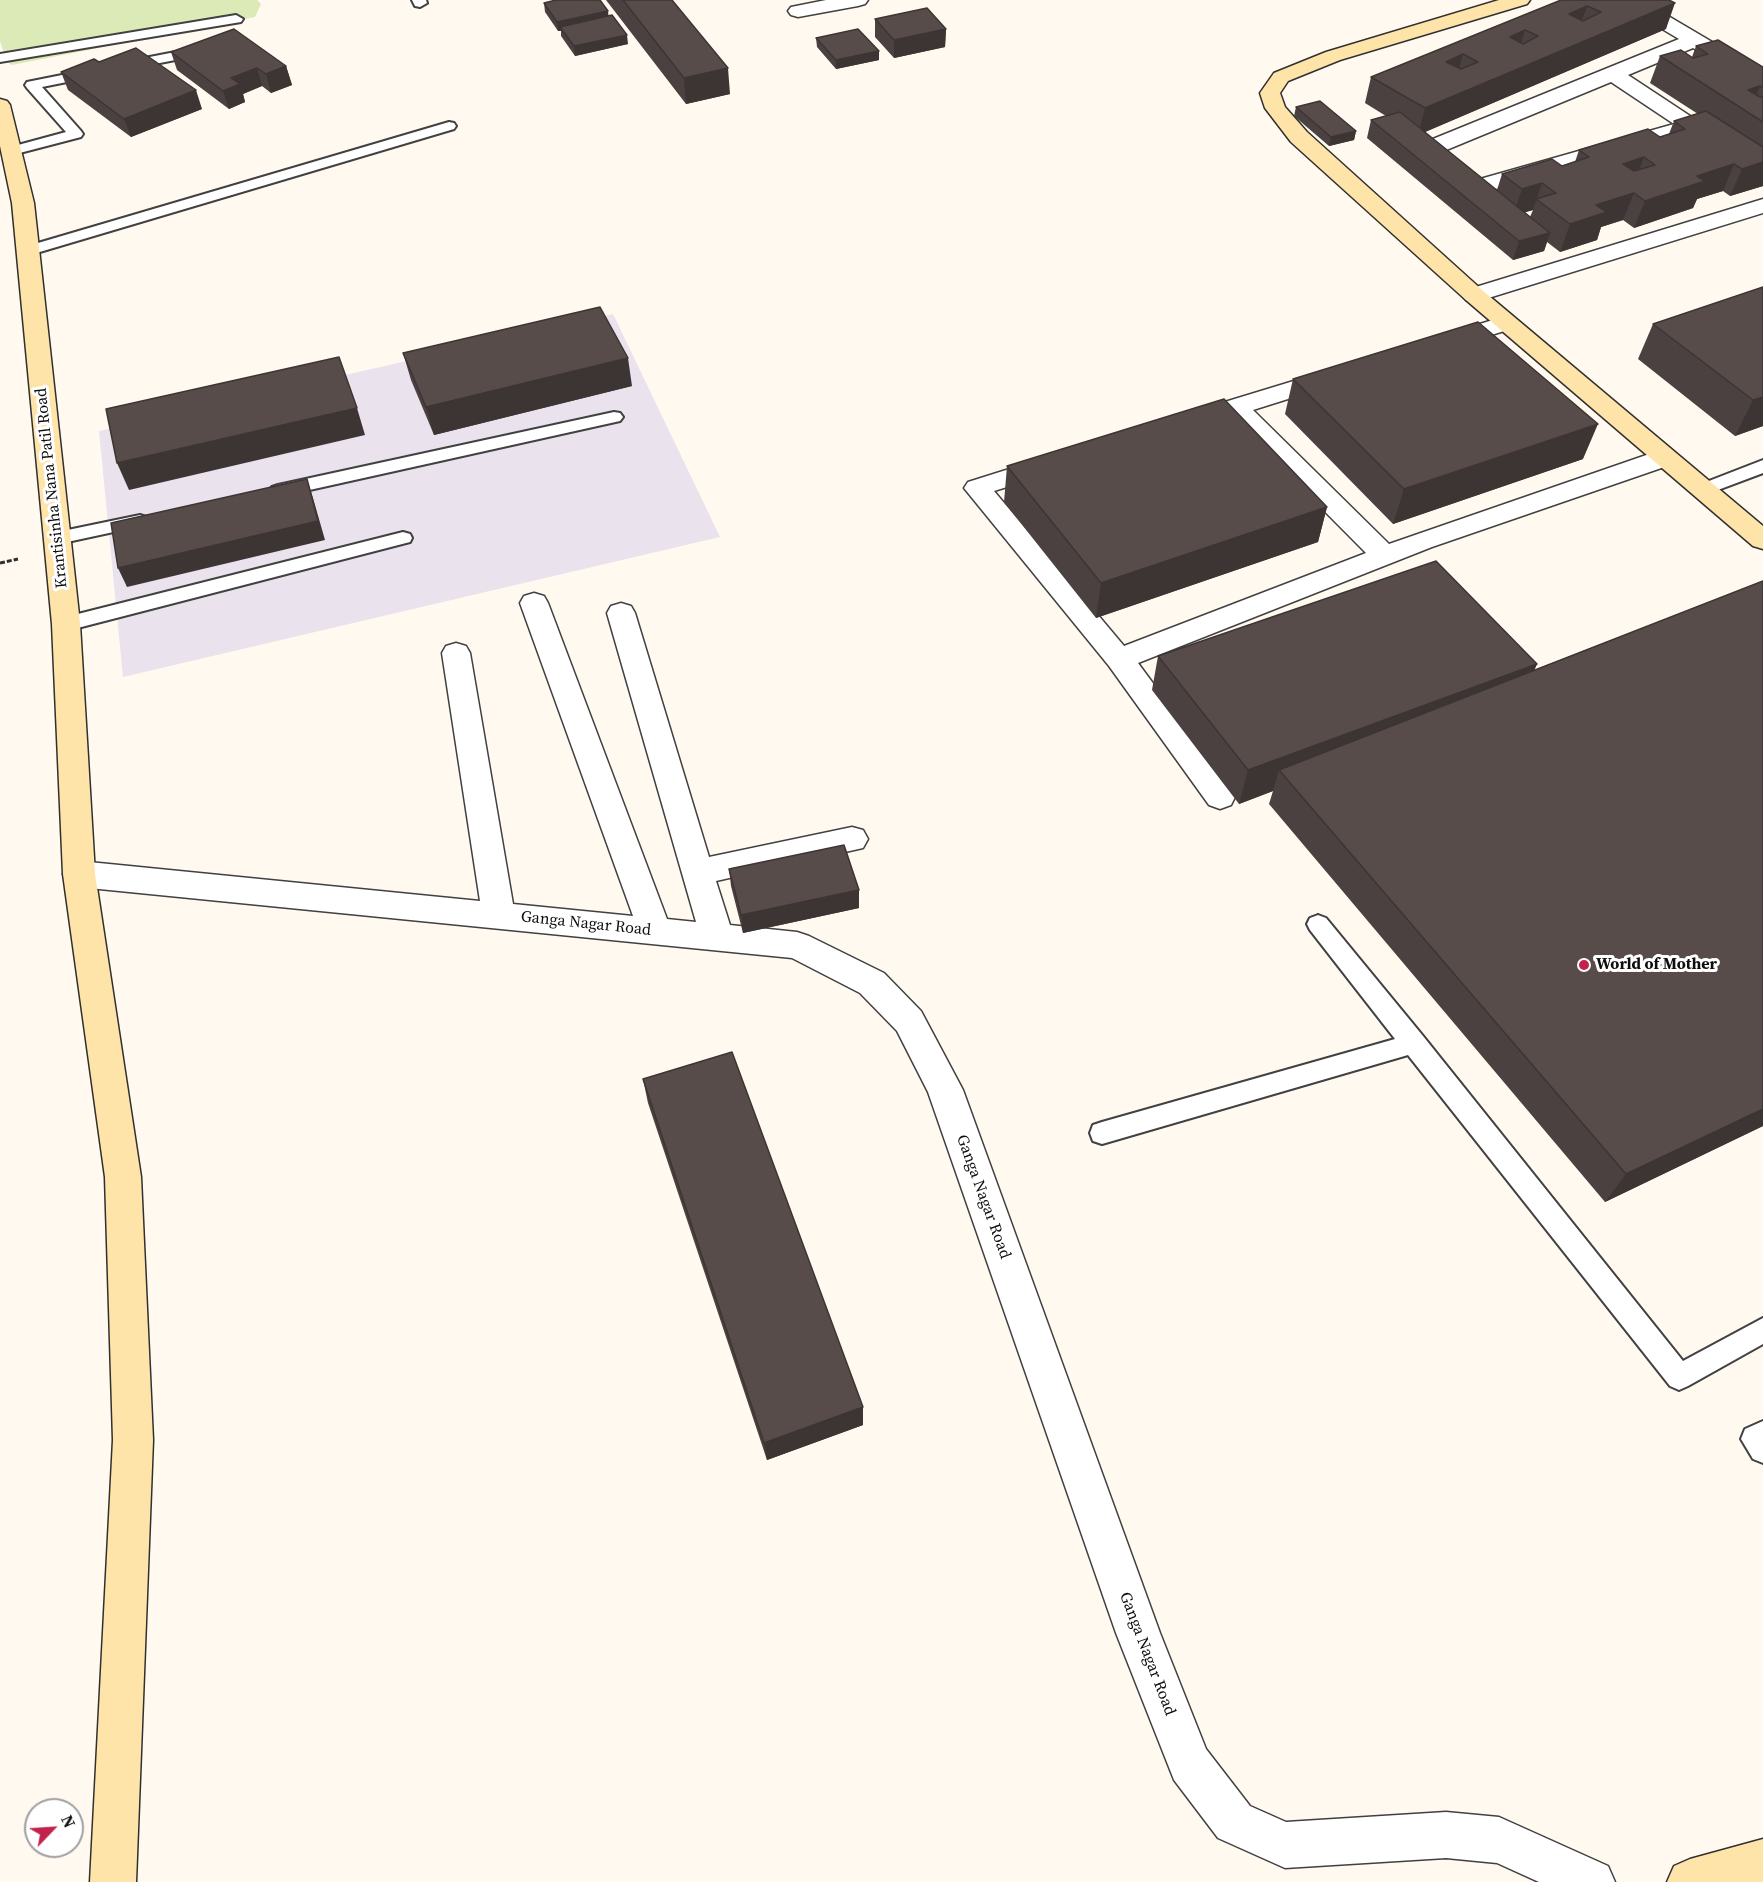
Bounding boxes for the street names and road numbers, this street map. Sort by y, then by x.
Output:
street label: Krantisinha Nana Patil Road [32,387,72,589]
street label: Ganga Nagar Road [520,908,652,940]
street label: Ganga Nagar Road [952,1132,1014,1262]
street label: Ganga Nagar Road [1115,1589,1179,1719]

